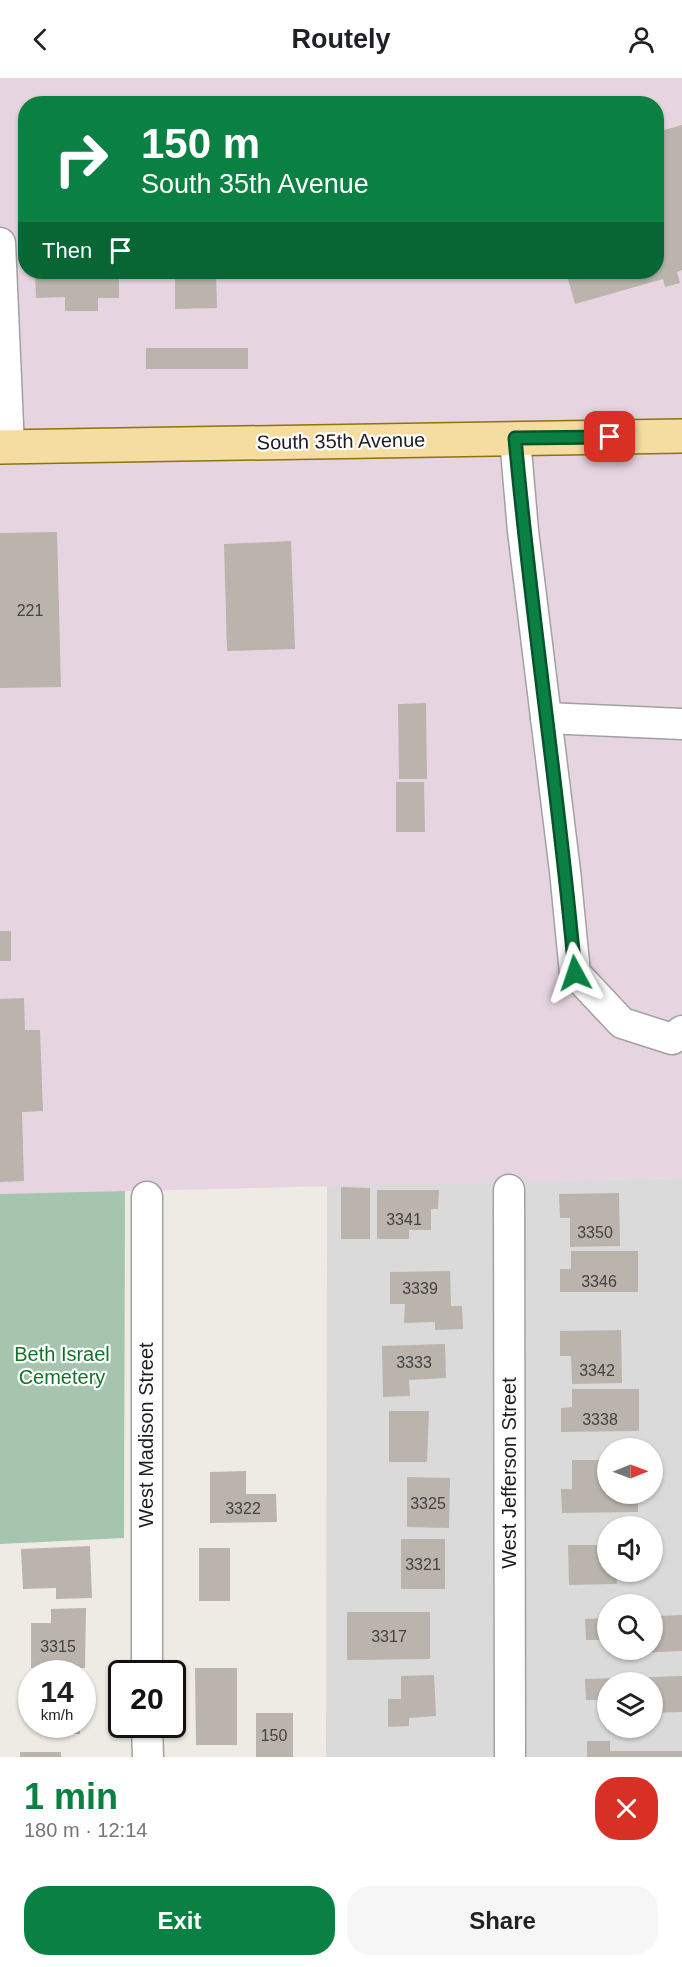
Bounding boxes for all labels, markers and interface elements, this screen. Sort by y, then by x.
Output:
icon: back [24,23,57,56]
icon: person [625,23,658,56]
text: Routely [291,24,391,54]
icon: right [42,120,120,198]
text: 150 m [141,120,260,167]
text: South 35th Avenue [141,169,369,199]
icon: arrive [104,234,137,267]
text: Then [42,238,92,263]
pin [584,411,635,462]
icon: arrive [593,420,626,453]
street label: South 35th Avenue [256,429,426,453]
house number: 221 [17,602,43,619]
position arrow [543,941,607,1005]
house number: 3341 [386,1211,422,1228]
house number: 3350 [577,1224,613,1241]
house number: 3346 [581,1273,617,1290]
house number: 3339 [402,1280,438,1297]
street label: West Madison Street [135,1342,157,1528]
park label: Beth Israel Cemetery [14,1343,110,1388]
house number: 3333 [396,1354,432,1371]
house number: 3342 [579,1362,615,1379]
street label: West Jefferson Street [498,1377,520,1569]
house number: 3338 [582,1411,618,1428]
north arrow [597,1438,663,1504]
map controls [597,1438,663,1738]
house number: 3325 [410,1495,446,1512]
house number: 3322 [225,1500,261,1517]
button: sound [597,1516,663,1582]
house number: 3321 [405,1556,441,1573]
button: search [597,1594,663,1660]
house number: 3317 [371,1628,407,1645]
house number: 3315 [40,1638,76,1655]
speed limit sign: 20 [108,1660,186,1738]
button: layers [597,1672,663,1738]
text: 14 [40,1675,74,1708]
text: km/h [41,1706,73,1723]
house number: 150 [261,1727,287,1744]
text: 1 min [24,1776,118,1817]
button: close [595,1777,658,1840]
text: 180 m · 12:14 [24,1819,147,1841]
button: Exit [24,1886,335,1955]
button: Share [347,1886,658,1955]

